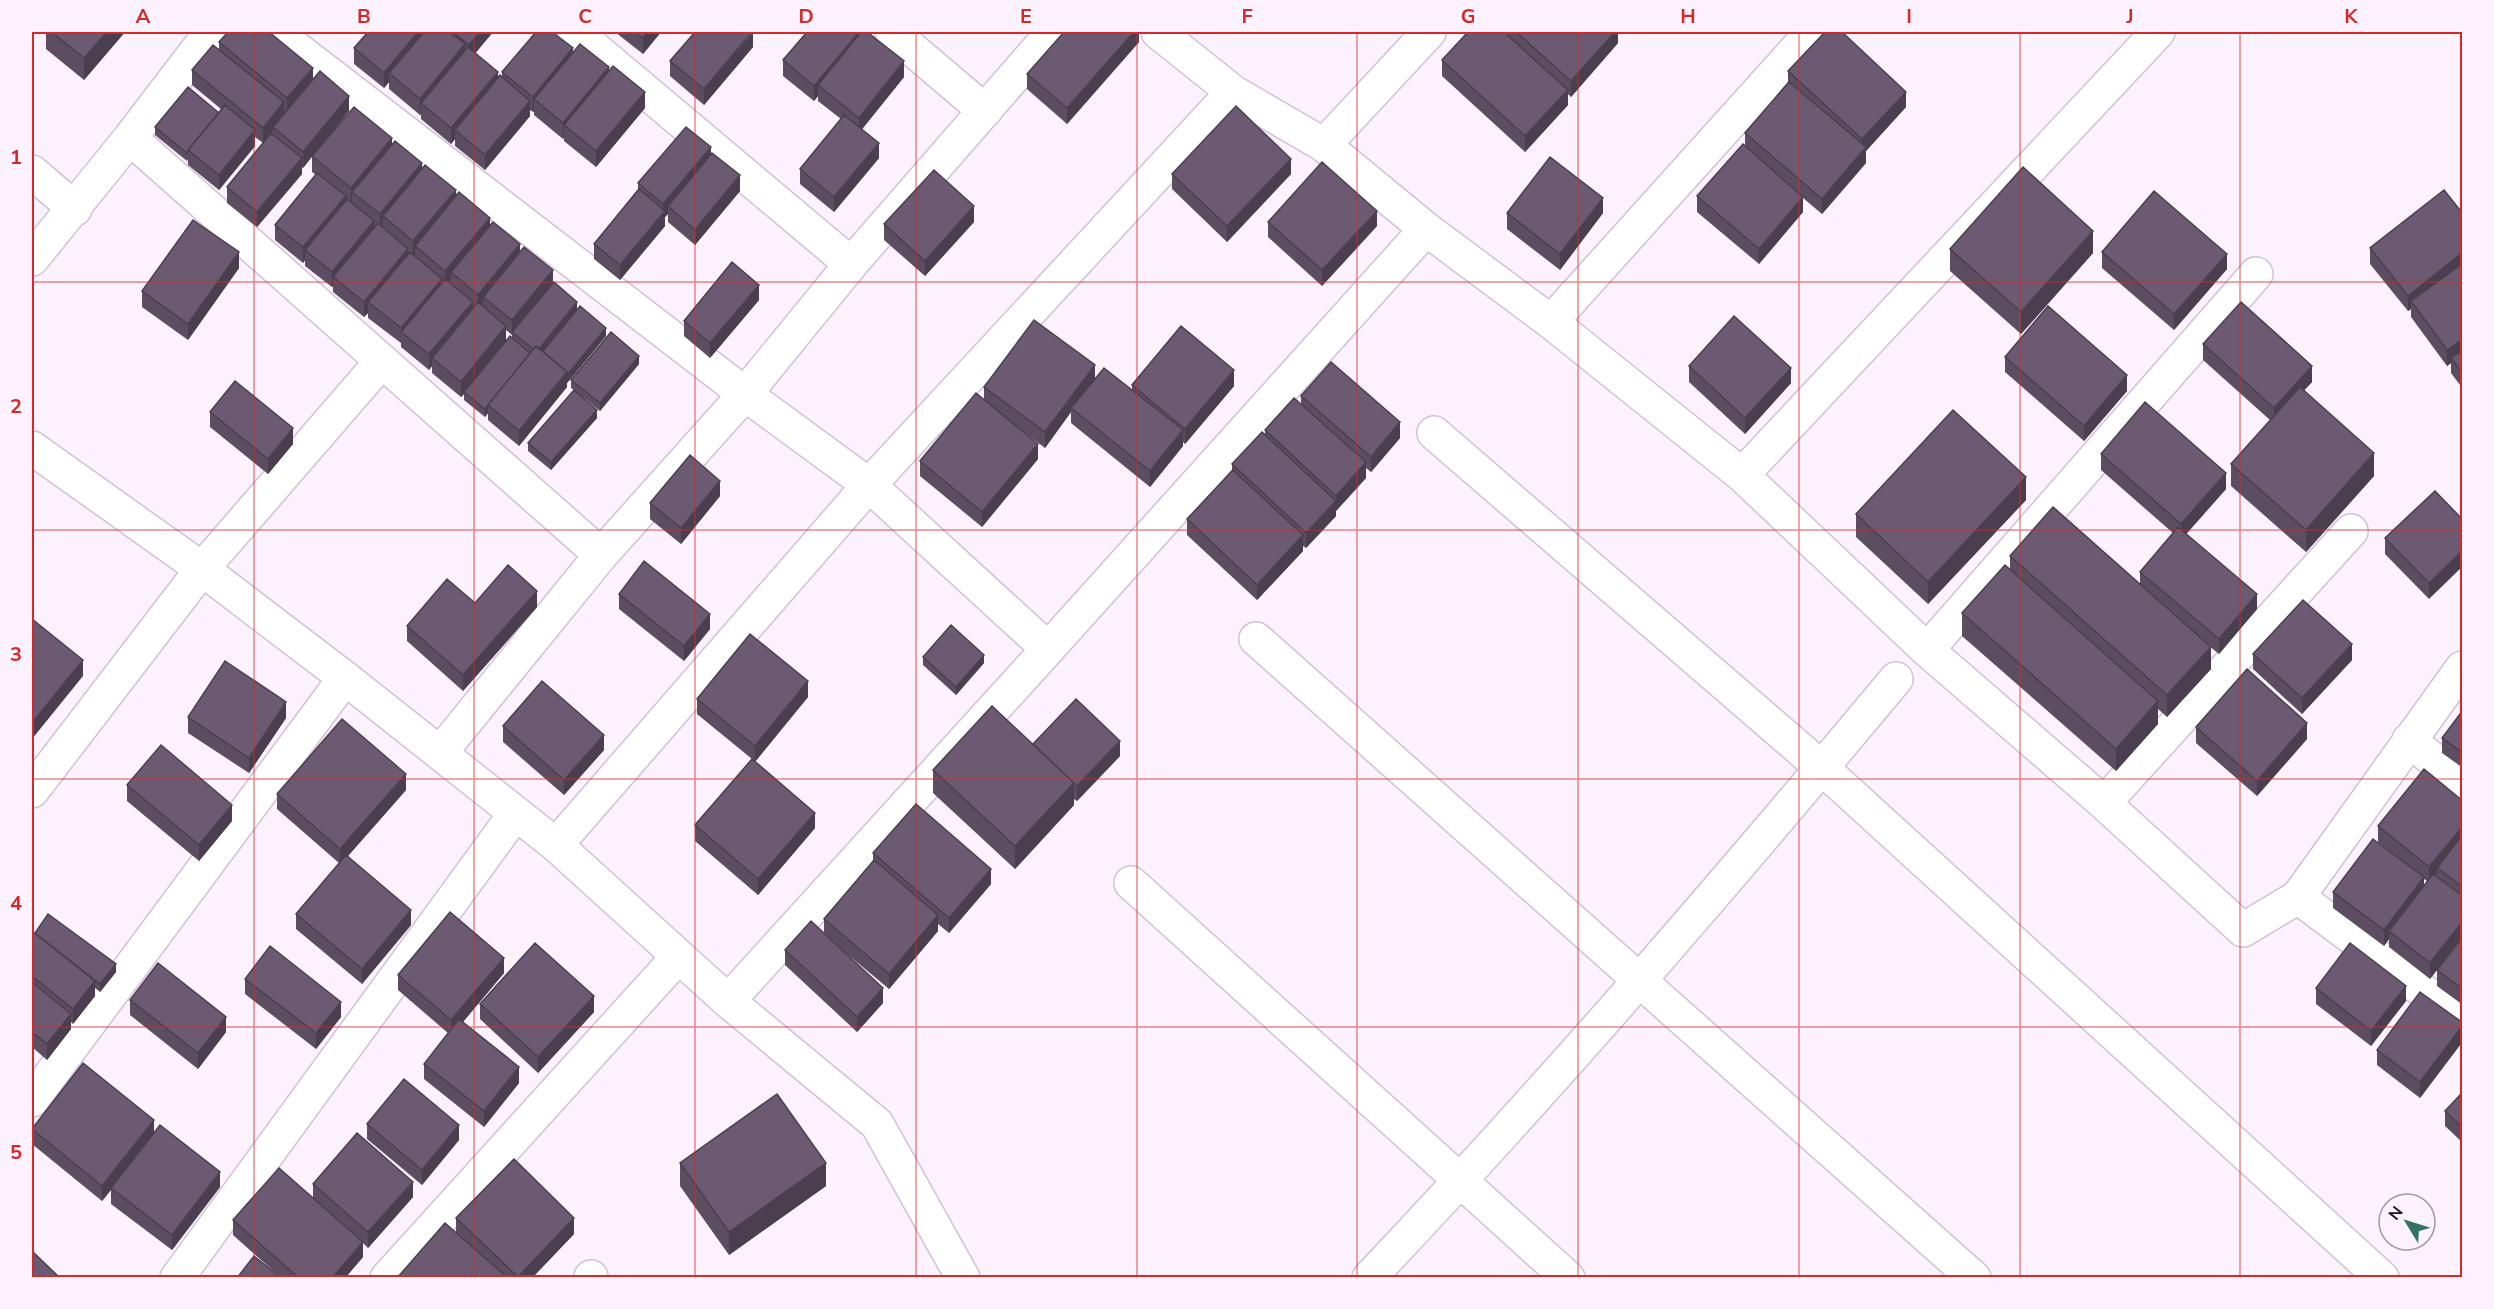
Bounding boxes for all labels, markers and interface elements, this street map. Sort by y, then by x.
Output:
text: A [136,3,151,30]
text: B [357,3,371,30]
text: C [578,3,592,30]
text: D [798,3,814,30]
text: E [1020,3,1032,30]
text: F [1241,3,1253,30]
text: G [1461,3,1475,30]
text: H [1680,3,1696,30]
text: I [1906,3,1912,30]
text: J [2125,3,2134,30]
text: K [2344,3,2358,30]
text: 1 [10,144,22,171]
text: 2 [10,393,22,420]
text: 3 [10,641,22,668]
text: 4 [10,890,22,917]
text: 5 [10,1139,22,1166]
north arrow [2377,1192,2437,1252]
text: N [2384,1202,2408,1225]

